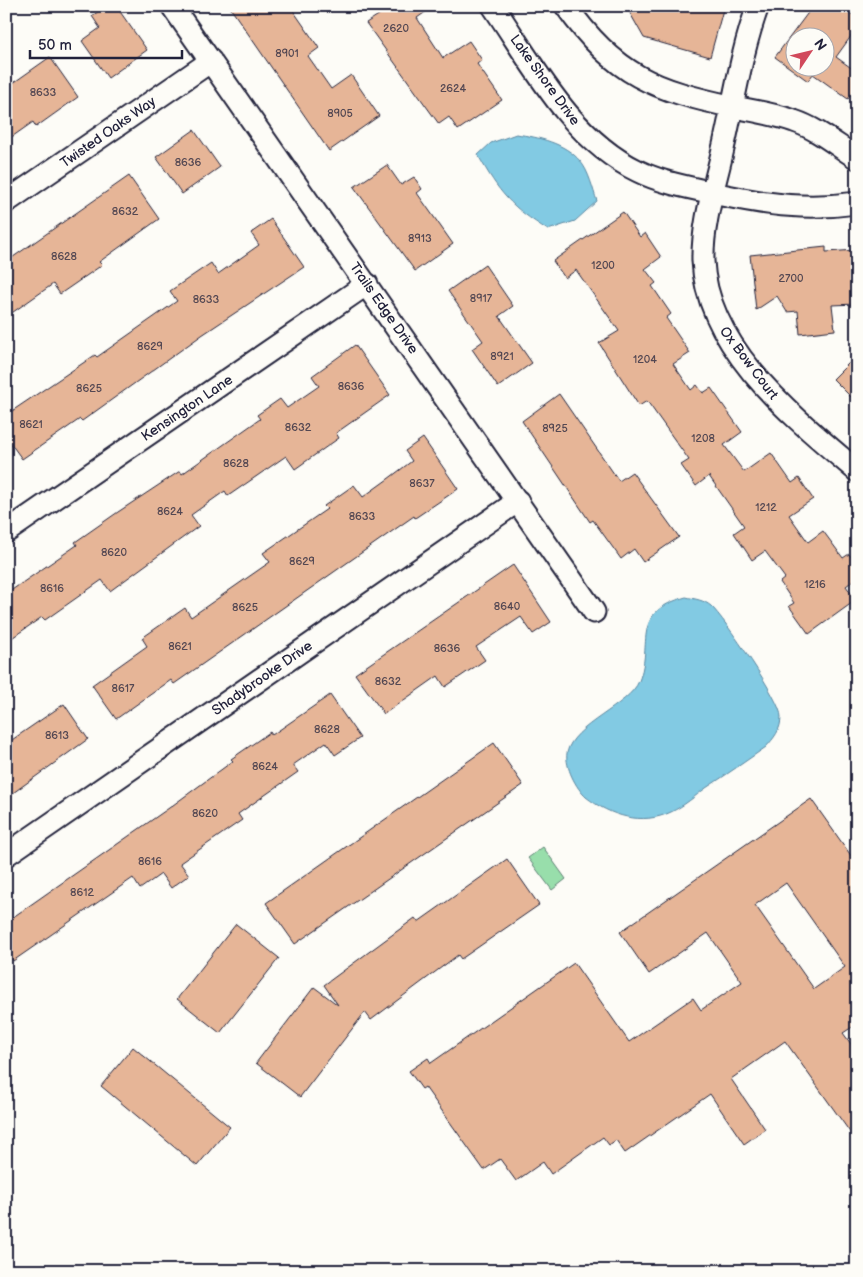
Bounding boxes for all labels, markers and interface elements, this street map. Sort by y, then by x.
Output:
house number: 2620 [383,22,410,35]
scale bar [30,28,182,60]
north arrow [786,28,836,78]
street label: Lake Shore Drive [506,31,584,129]
text: 50 m [38,36,72,55]
text: N [810,36,830,54]
house number: 8901 [275,47,299,60]
house number: 2624 [440,82,466,95]
house number: 8633 [30,86,57,99]
street label: Twisted Oaks Way [57,92,159,171]
house number: 8905 [327,107,353,120]
house number: 8636 [175,156,202,169]
house number: 8632 [112,205,139,218]
house number: 8913 [408,232,432,245]
house number: 8628 [51,250,77,263]
street label: Trails Edge Drive [346,259,422,357]
house number: 1200 [591,259,615,272]
house number: 2700 [779,272,804,285]
house number: 8917 [470,292,493,305]
house number: 8633 [193,293,220,306]
street label: Ox Bow Court [716,323,782,403]
house number: 8629 [137,340,163,353]
house number: 8921 [490,350,514,363]
house number: 1204 [633,353,657,366]
street label: Kensington Lane [138,371,236,445]
house number: 8636 [338,380,365,393]
house number: 8625 [76,382,102,395]
house number: 8621 [19,418,43,431]
house number: 8632 [285,421,312,434]
house number: 8925 [542,422,568,435]
house number: 1208 [691,432,715,445]
house number: 8628 [223,457,249,470]
house number: 8637 [409,477,435,490]
house number: 1212 [755,501,777,514]
house number: 8624 [157,505,183,518]
house number: 8633 [349,510,376,523]
house number: 8620 [101,546,128,559]
house number: 8629 [289,555,315,568]
house number: 1216 [804,578,826,591]
house number: 8616 [40,582,64,595]
house number: 8640 [494,600,521,613]
house number: 8625 [232,601,258,614]
street label: Shadybrooke Drive [209,637,315,719]
house number: 8621 [168,640,192,653]
house number: 8636 [434,642,461,655]
house number: 8632 [375,675,402,688]
house number: 8617 [112,682,135,695]
house number: 8628 [314,723,340,736]
house number: 8613 [45,729,69,742]
house number: 8624 [252,760,278,773]
house number: 8620 [192,807,219,820]
house number: 8616 [138,855,162,868]
house number: 8612 [70,886,94,899]

